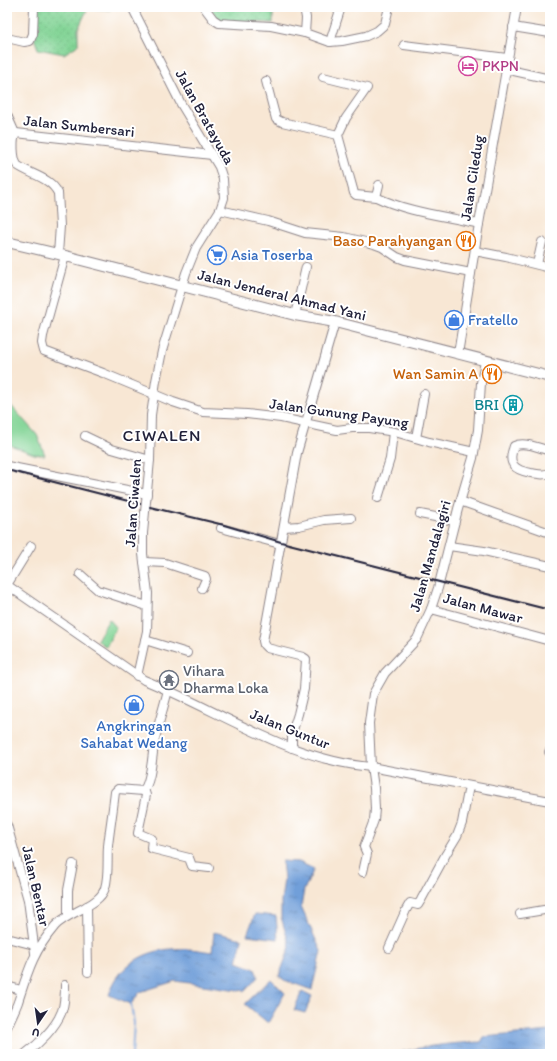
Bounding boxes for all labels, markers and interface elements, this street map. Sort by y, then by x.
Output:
hotel icon: PKPN [457,55,479,77]
place label: PKPN [482,57,519,75]
street label: Jalan Bratayuda [172,66,239,168]
street label: Jalan Sumbersari [22,111,136,141]
street label: Jalan Ciledug [456,133,488,222]
restaurant icon: Baso Parahyangan [455,230,477,252]
place label: Baso Parahyangan [333,232,453,250]
supermarket icon: Asia Toserba [206,244,228,266]
place label: Asia Toserba [231,246,313,264]
street label: Jalan Jenderal Ahmad Yani [196,265,368,325]
shop icon: Fratello [443,309,465,331]
place label: Fratello [468,311,518,329]
restaurant icon: Wan Samin A [481,363,503,385]
place label: Wan Samin A [393,365,478,383]
street label: Jalan Gunung Payung [268,394,410,432]
building icon: BRI [502,394,524,416]
place label: BRI [474,396,499,414]
district label: CIWALEN [123,425,201,445]
street label: Jalan Ciwalen [121,458,145,548]
street label: Jalan Mandalagiri [405,498,455,614]
street label: Jalan Mawar [441,589,525,627]
place label: Vihara Dharma Loka [183,662,269,697]
temple icon: Vihara Dharma Loka [158,669,180,691]
shop icon: Angkringan Sahabat Wedang [123,694,145,716]
street label: Jalan Guntur [247,705,333,753]
place label: Angkringan Sahabat Wedang [80,717,188,752]
street label: Jalan Bentar [18,844,54,928]
north arrow [18,1003,58,1043]
text: U [31,1025,41,1039]

